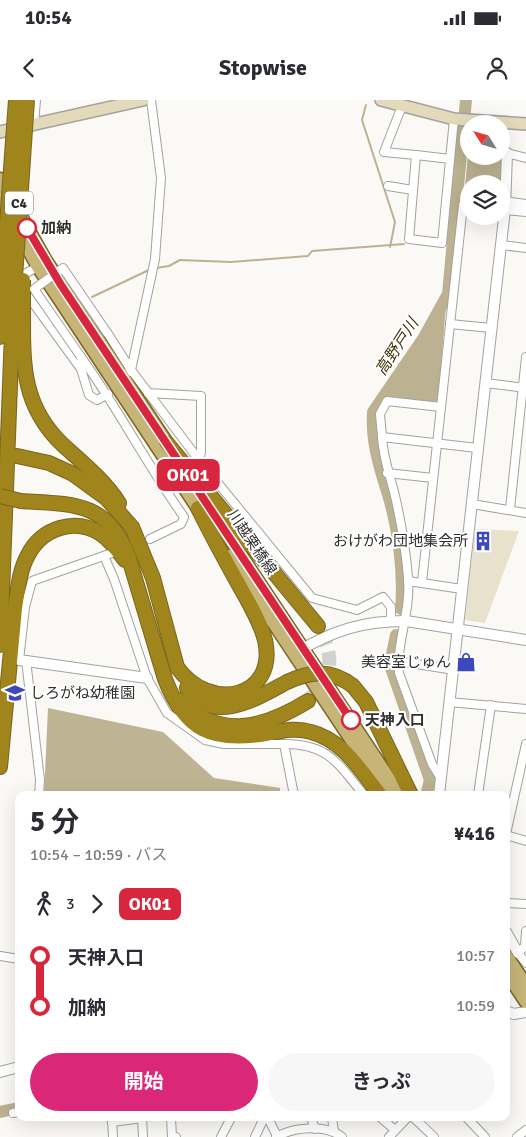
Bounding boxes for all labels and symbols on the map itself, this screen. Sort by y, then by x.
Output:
north arrow [460,115,510,165]
road number: C4 [5,192,33,215]
marker: 加納 [17,218,37,238]
place label: 加納 [41,219,71,237]
water label: 高野戸川 [371,313,424,379]
line badge: OK01 [153,459,223,491]
street label: 川越栗橋線 [224,506,280,578]
building icon: おけがわ団地集会所 [472,530,494,552]
place label: おけがわ団地集会所 [333,532,468,550]
shop icon: 美容室じゅん [455,651,477,673]
place label: 美容室じゅん [361,653,451,671]
school or university icon: しろがね幼稚園 [4,682,26,704]
place label: しろがね幼稚園 [30,684,135,702]
marker: 天神入口 [341,710,361,730]
place label: 天神入口 [365,711,425,729]

